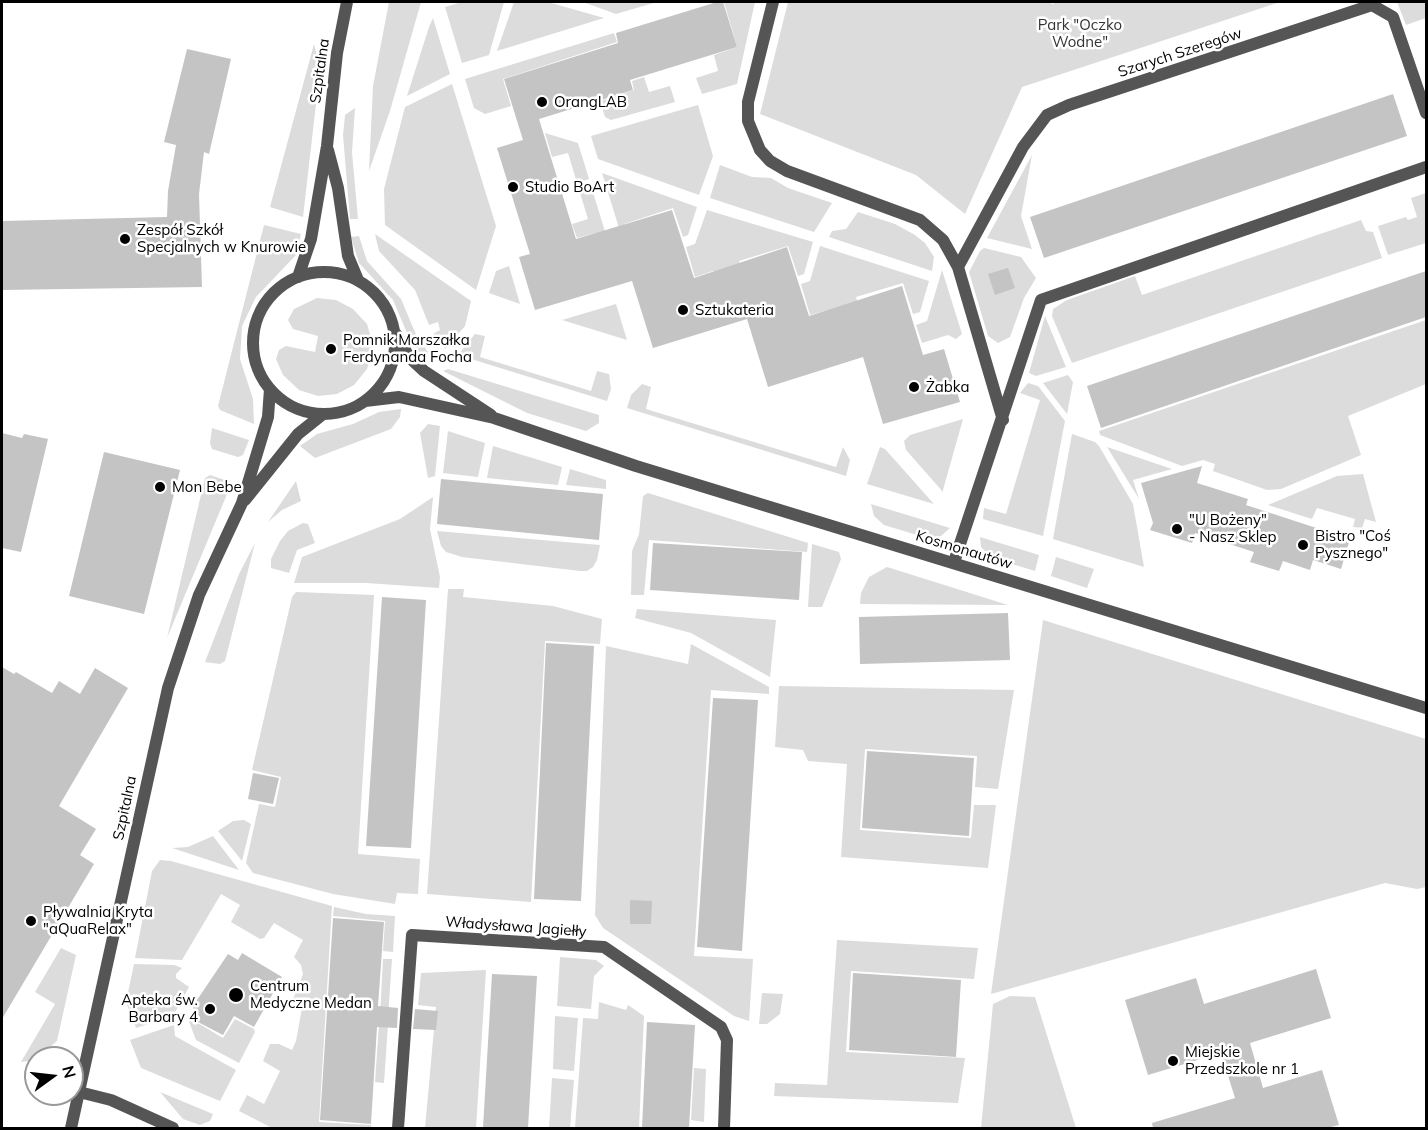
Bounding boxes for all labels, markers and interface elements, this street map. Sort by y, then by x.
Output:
park label: Park "Oczko Wodne" [1038,16,1122,51]
street label: Szarych Szeregów [1116,24,1244,82]
street label: Szpitalna [307,37,333,105]
place label: OrangLAB [554,93,627,111]
marker: OrangLAB [535,95,549,109]
place label: Studio BoArt [525,178,614,196]
marker: Studio BoArt [506,180,520,194]
place label: Zespół Szkół Specjalnych w Knurowie [137,221,306,256]
marker: Zespół Szkół Specjalnych w Knurowie [118,232,132,246]
place label: Sztukateria [695,301,774,319]
marker: Sztukateria [676,303,690,317]
place label: Pomnik Marszałka Ferdynanda Focha [343,331,472,366]
marker: Pomnik Marszałka Ferdynanda Focha [324,342,338,356]
place label: Żabka [926,378,969,396]
marker: Żabka [907,380,921,394]
place label: Mon Bebe [172,478,242,496]
marker: Mon Bebe [153,480,167,494]
place label: "U Bożeny" - Nasz Sklep [1189,511,1276,546]
marker: "U Bożeny" - Nasz Sklep [1170,522,1184,536]
street label: Kosmonautów [913,527,1015,573]
place label: Bistro "Coś Pysznego" [1315,527,1391,562]
marker: Bistro "Coś Pysznego" [1296,538,1310,552]
street label: Szpitalna [109,774,141,842]
place label: Pływalnia Kryta "aQuaRelax" [43,903,153,938]
street label: Władysława Jagiełły [445,913,587,941]
marker: Pływalnia Kryta "aQuaRelax" [24,914,38,928]
place label: Centrum Medyczne Medan [250,977,372,1012]
marker: Centrum Medyczne Medan [227,986,245,1004]
place label: Apteka św. Barbary 4 [121,991,198,1026]
marker: Apteka św. Barbary 4 [203,1002,217,1016]
place label: Miejskie Przedszkole nr 1 [1185,1043,1299,1078]
north arrow [24,1046,84,1106]
marker: Miejskie Przedszkole nr 1 [1166,1054,1180,1068]
text: N [58,1063,81,1080]

